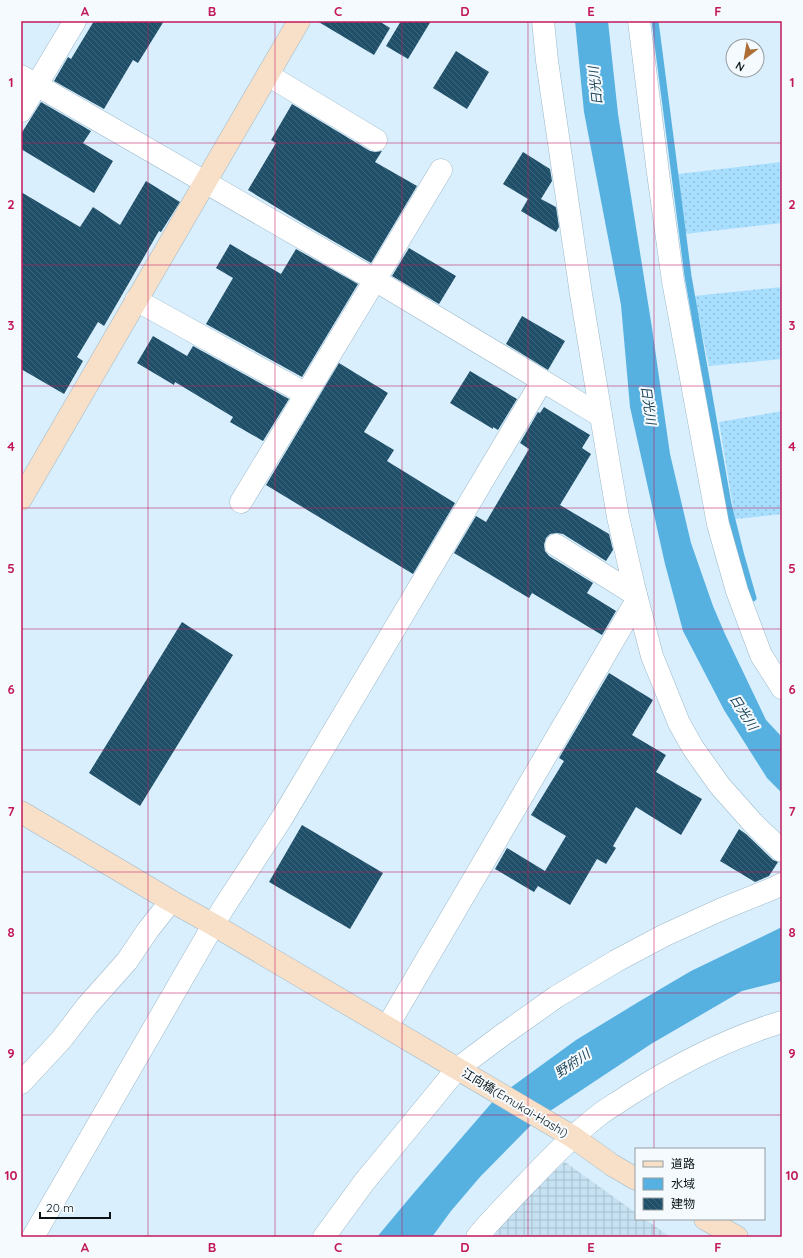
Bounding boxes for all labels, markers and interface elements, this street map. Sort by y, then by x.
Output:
text: A [81,3,90,19]
text: B [208,3,216,19]
text: C [334,3,342,19]
text: D [460,3,470,19]
text: E [587,3,595,19]
text: F [714,3,722,19]
north arrow [725,38,765,78]
text: N [733,58,747,75]
water label: 日光川 [585,64,605,106]
text: 1 [8,74,14,90]
text: 1 [789,74,795,90]
text: 2 [7,196,15,212]
text: 2 [788,196,796,212]
text: 3 [8,317,15,333]
text: 3 [789,317,796,333]
water label: 日光川 [638,385,660,427]
text: 4 [7,438,15,454]
text: 4 [788,438,796,454]
text: 5 [7,560,15,576]
text: 5 [788,560,796,576]
text: 6 [7,681,15,697]
text: 6 [788,681,796,697]
water label: 日光川 [727,691,762,734]
text: 7 [7,803,15,819]
text: 7 [788,803,796,819]
text: 8 [7,924,15,940]
text: 8 [788,924,796,940]
water label: 野府川 [551,1044,594,1081]
text: 9 [7,1045,15,1061]
text: 9 [788,1045,796,1061]
street label: 江向橋(Emukai-Hashi) [459,1065,571,1140]
legend [635,1148,765,1220]
text: 道路 [671,1156,695,1171]
text: 10 [4,1167,18,1183]
text: 10 [785,1167,799,1183]
text: 水域 [671,1176,695,1191]
scale bar [40,1194,110,1220]
text: 建物 [671,1196,695,1211]
text: 20 m [46,1200,74,1215]
text: A [81,1239,90,1255]
text: B [208,1239,216,1255]
text: C [334,1239,342,1255]
text: D [460,1239,470,1255]
text: E [587,1239,595,1255]
text: F [714,1239,722,1255]

